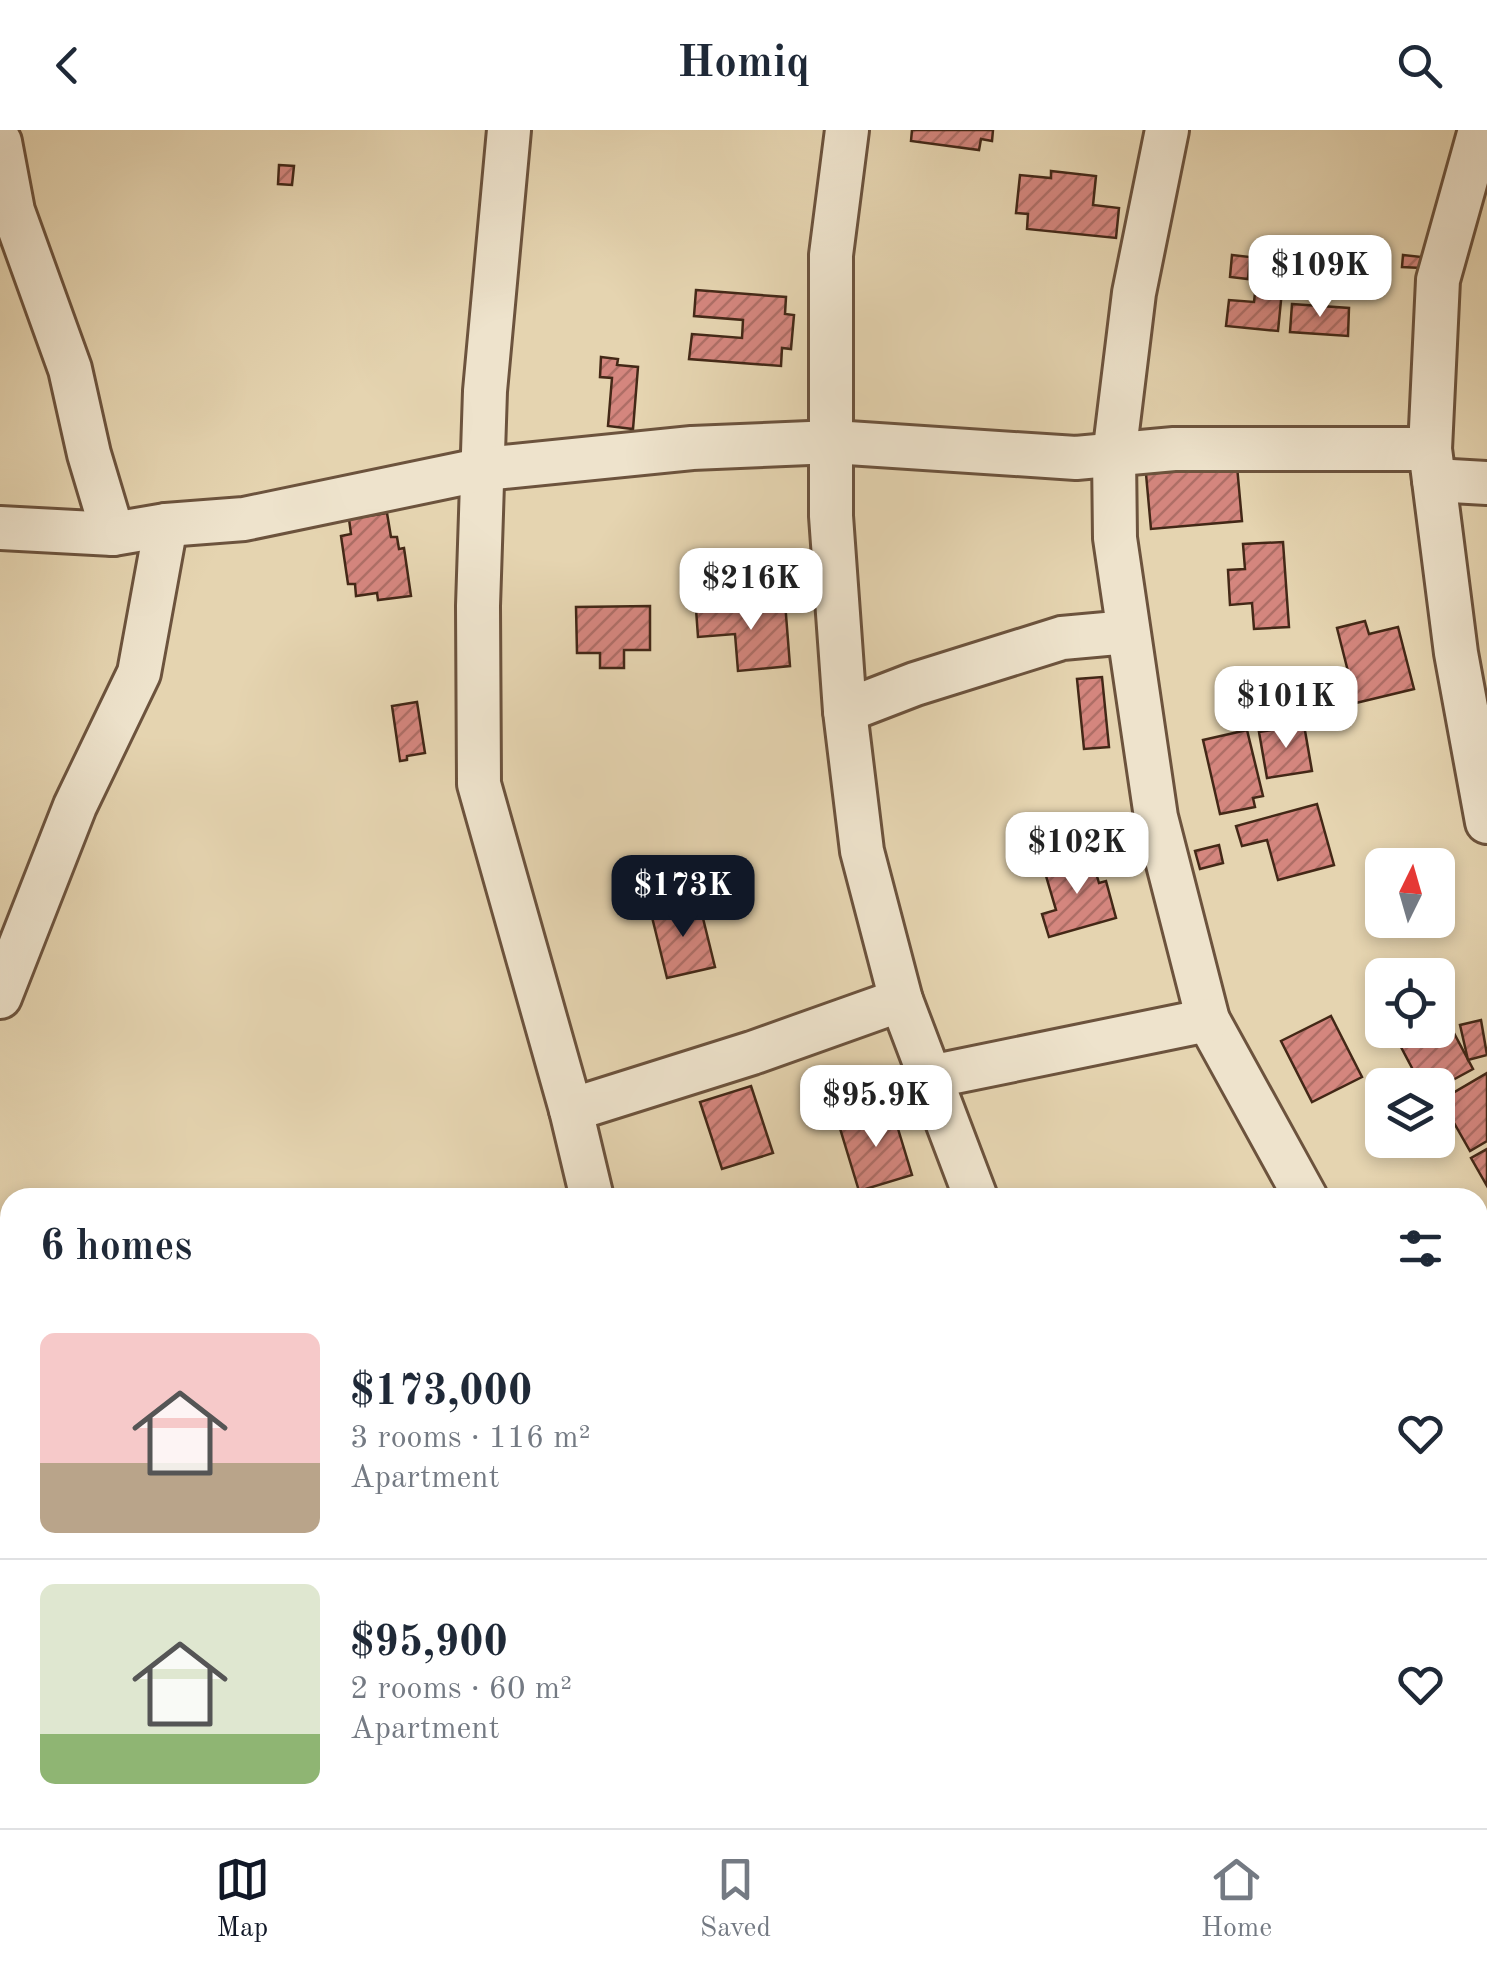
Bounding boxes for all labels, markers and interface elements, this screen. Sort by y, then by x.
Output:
icon: back [40,38,95,93]
icon: search [1392,38,1447,93]
text: Homiq [677,42,810,87]
pin: $109K [1250,235,1390,320]
text: $109K [1271,251,1369,283]
pin: $216K [681,548,821,633]
text: $216K [702,564,800,596]
pin: $101K [1216,666,1356,751]
text: $101K [1237,682,1335,714]
pin: $102K [1007,812,1147,897]
text: $102K [1028,828,1126,860]
north arrow [1365,848,1455,938]
map controls [1365,848,1455,1158]
pin: $173K [613,855,753,940]
text: $173K [634,871,732,903]
button: locate [1365,958,1455,1048]
pin: $95.9K [795,1065,957,1150]
button: layers [1365,1068,1455,1158]
text: $95.9K [822,1081,930,1113]
icon: filters [1393,1221,1448,1276]
text: 6 homes [40,1227,192,1269]
text: $173,000 [350,1372,532,1414]
icon: home [120,1373,240,1493]
icon: heart [1393,1406,1448,1461]
text: 3 rooms · 116 m² [350,1423,591,1455]
text: Apartment [350,1463,500,1495]
text: $95,900 [350,1623,508,1665]
icon: home [120,1624,240,1744]
icon: heart [1393,1657,1448,1712]
text: 2 rooms · 60 m² [350,1674,572,1706]
text: Apartment [350,1714,500,1746]
tab: Map [215,1852,270,1947]
tab: Saved [700,1852,771,1947]
tab: Home [1201,1852,1272,1947]

